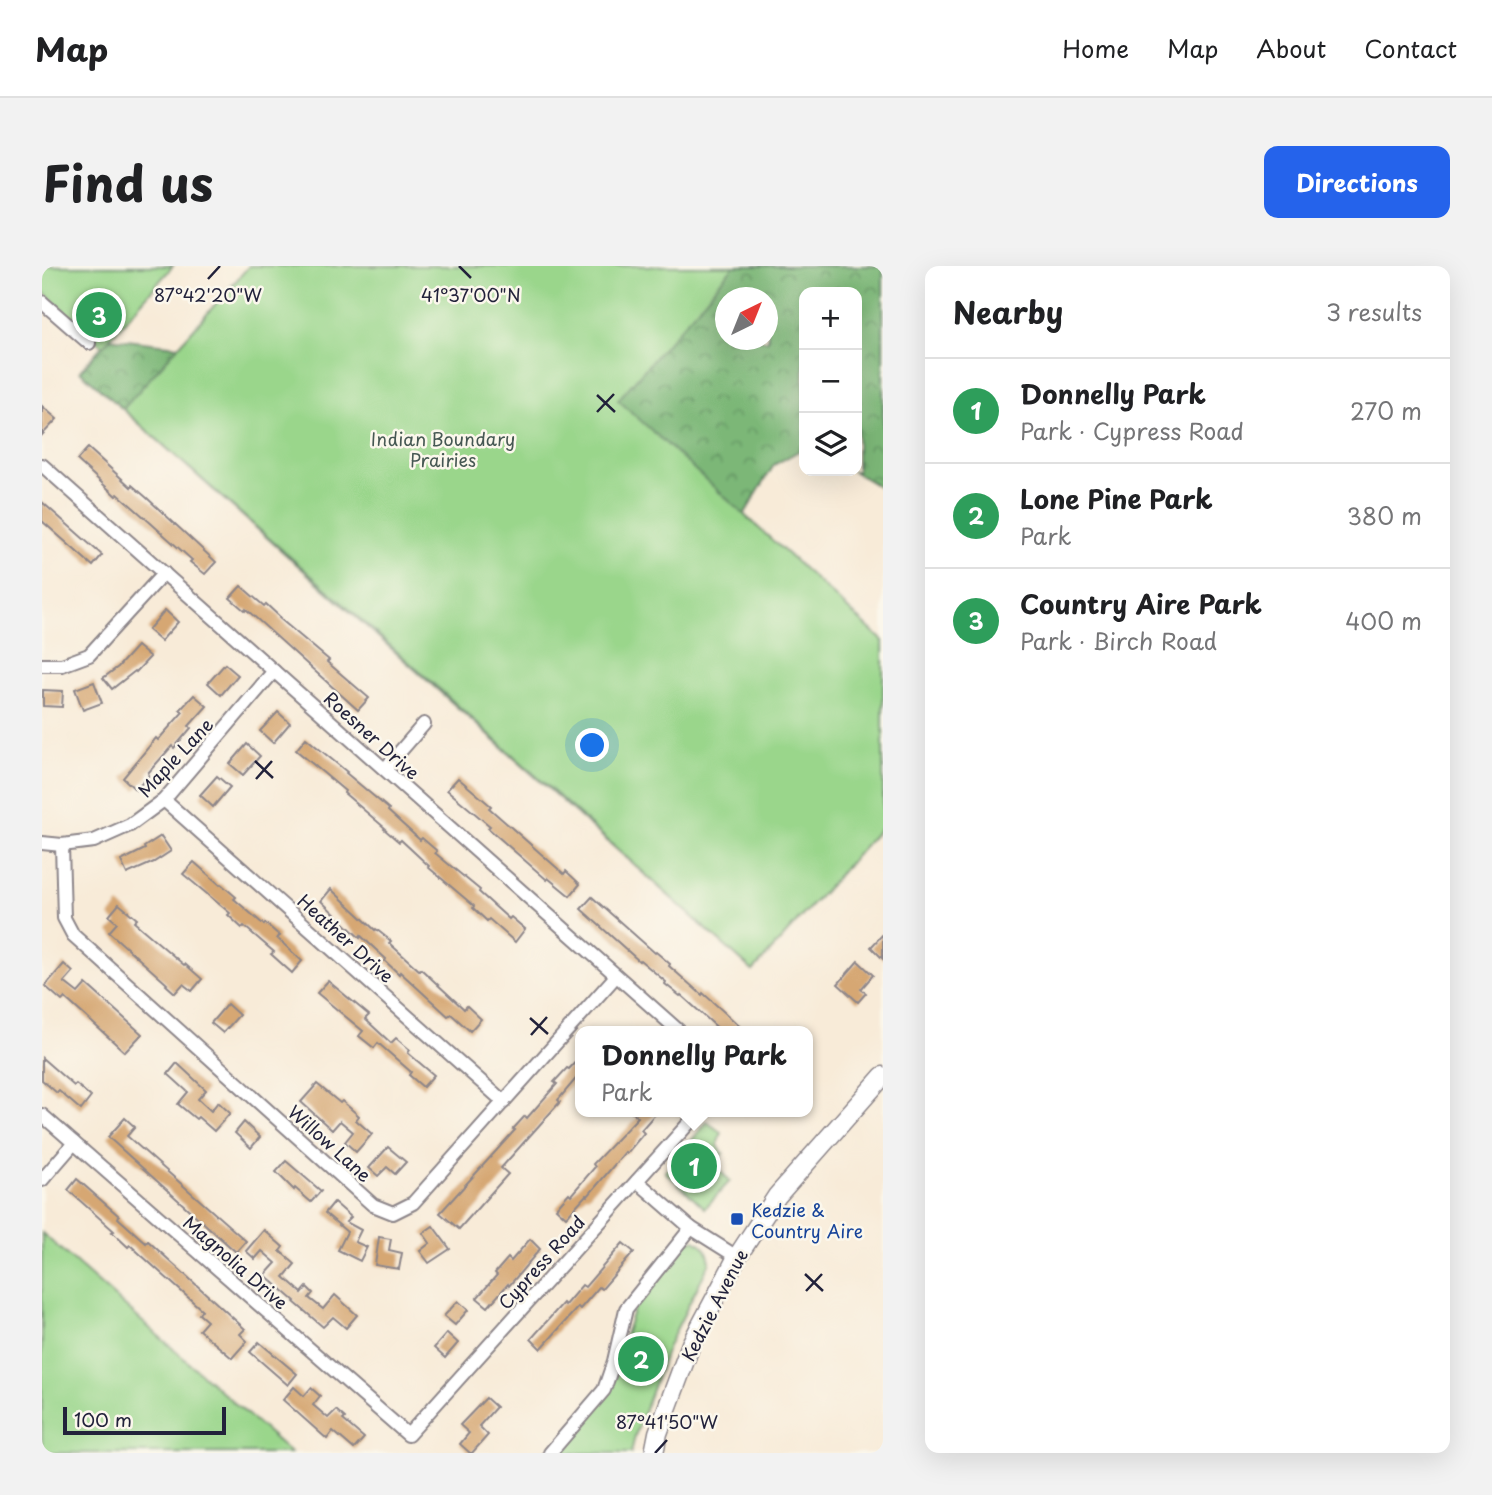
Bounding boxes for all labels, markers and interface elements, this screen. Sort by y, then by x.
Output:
text: Map [35,23,108,73]
text: Home [1062,30,1129,66]
text: Map [1167,30,1218,66]
text: About [1256,30,1326,66]
text: Contact [1364,30,1457,66]
text: Find us [42,145,213,219]
button: Directions [1264,146,1450,218]
text: 87°42'20"W [154,281,263,308]
text: 41°37'00"N [421,281,521,308]
north arrow [715,287,778,350]
map controls [799,287,862,476]
button: + [799,287,862,350]
pin: 3 [76,289,122,341]
text: Nearby [953,289,1063,334]
text: 3 results [1326,294,1422,329]
button: − [799,350,862,413]
text: Donnelly Park [1020,374,1206,413]
text: 1 [971,393,982,428]
text: 270 m [1350,393,1422,428]
button: layers [799,413,862,476]
text: Park · Cypress Road [1020,413,1244,448]
park label: Indian Boundary Prairies [371,425,515,473]
text: Lone Pine Park [1020,479,1213,518]
text: 2 [968,498,984,533]
text: 380 m [1347,498,1422,533]
text: Park [1020,518,1071,553]
text: Country Aire Park [1020,584,1262,623]
text: 3 [968,603,984,638]
text: 400 m [1345,603,1422,638]
text: Park · Birch Road [1020,623,1217,658]
street label: Roesner Drive [318,685,426,785]
street label: Maple Lane [131,711,219,803]
your location [575,728,609,762]
street label: Heather Drive [292,887,400,989]
popup [575,1026,813,1117]
text: Donnelly Park [601,1035,787,1074]
text: Park [601,1074,652,1109]
street label: Willow Lane [282,1098,378,1188]
pin: 1 [671,1140,717,1192]
place label: Kedzie & Country Aire [751,1196,863,1244]
street label: Magnolia Drive [178,1209,294,1315]
street label: Cypress Road [491,1209,591,1315]
marker: Kedzie & Country Aire [729,1211,745,1227]
street label: Kedzie Avenue [674,1244,754,1366]
pin: 2 [618,1333,664,1385]
scale bar [63,1404,226,1436]
text: 100 m [74,1405,132,1433]
text: 87°41'50"W [616,1408,719,1435]

